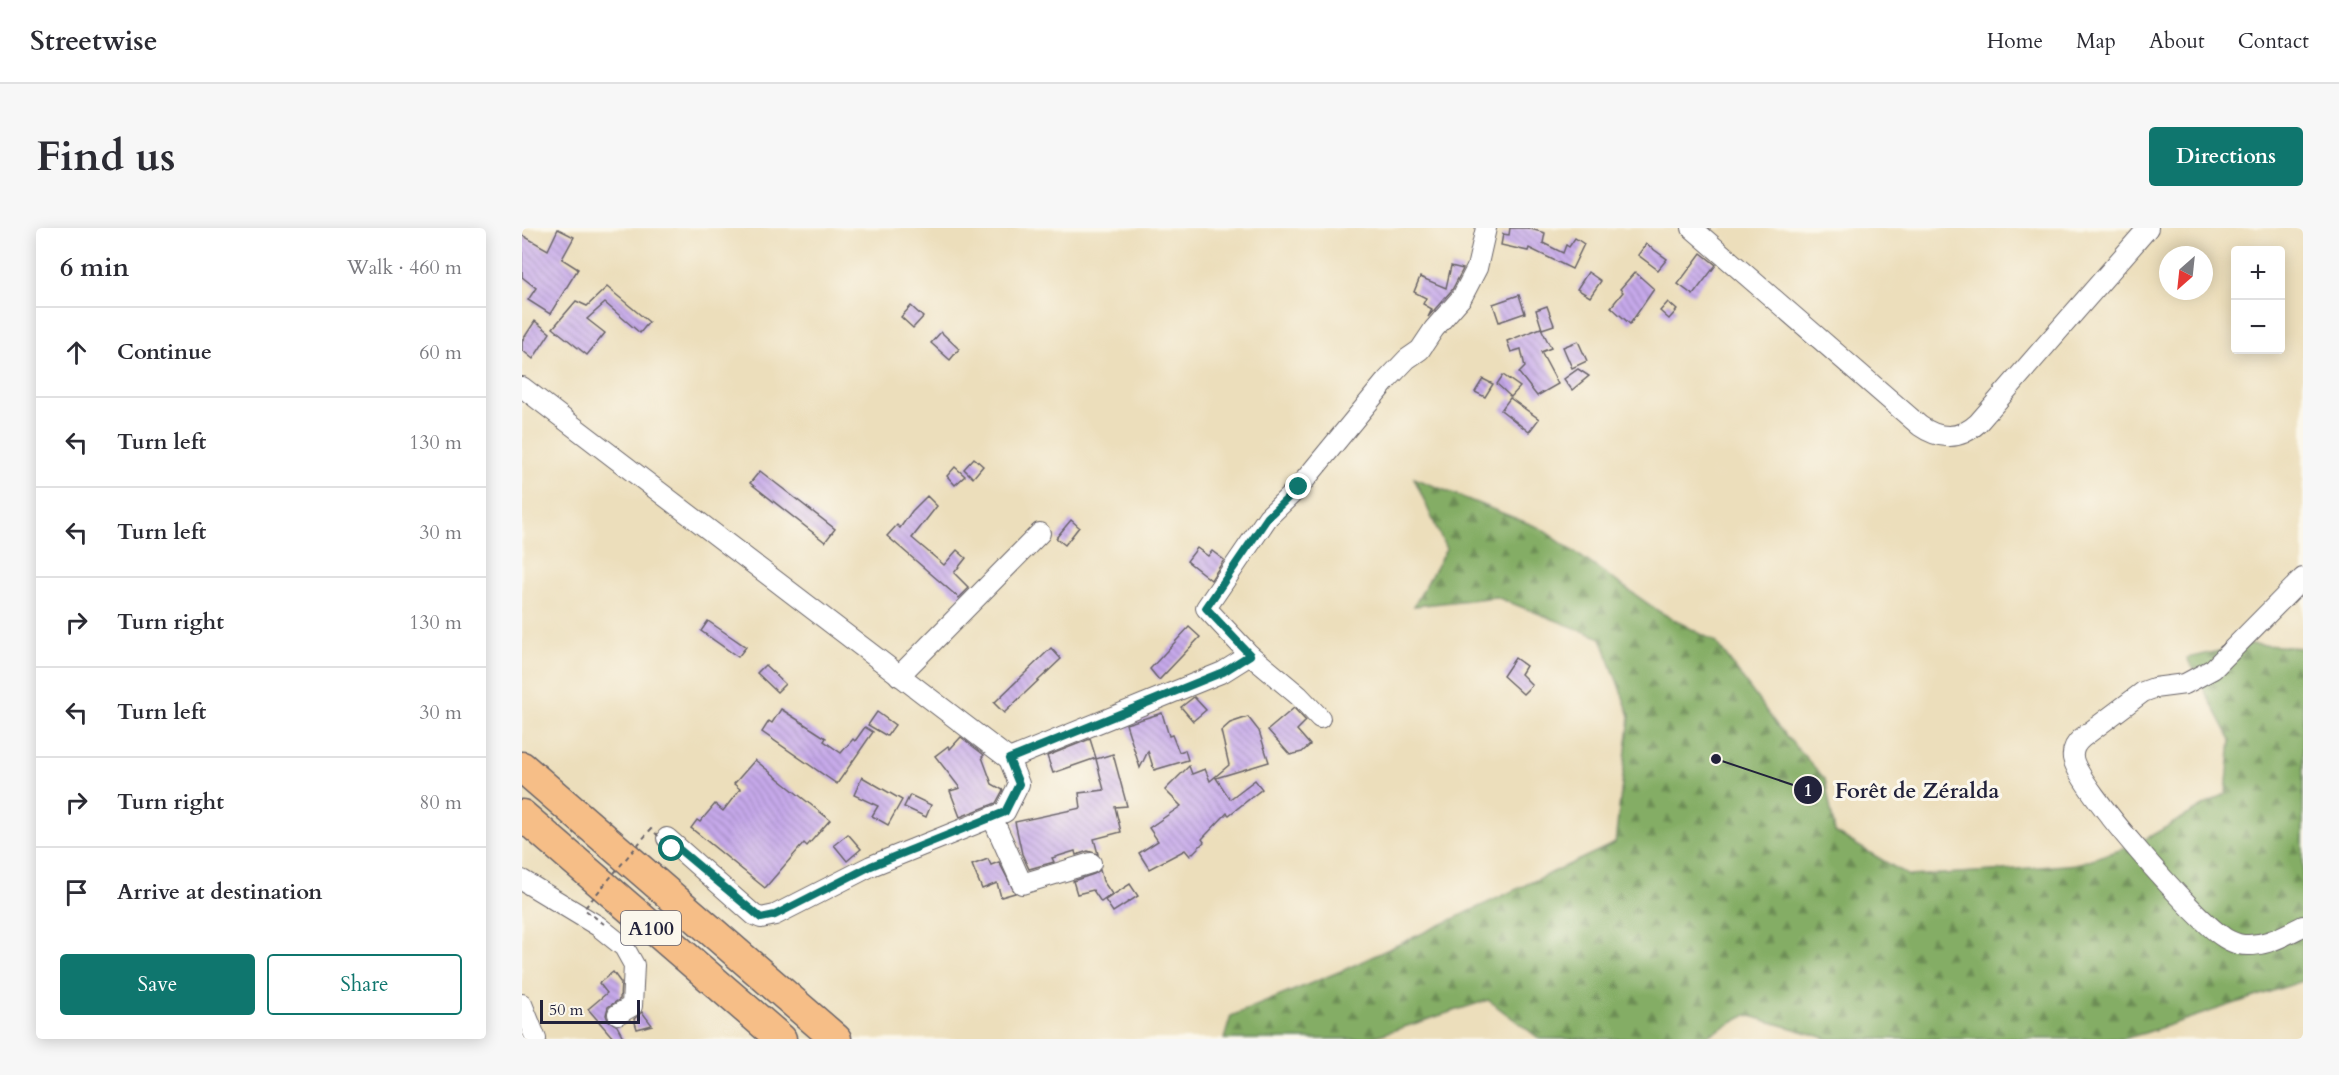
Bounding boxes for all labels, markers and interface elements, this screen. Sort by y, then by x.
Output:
text: Streetwise [30,22,158,60]
text: Home [1987,27,2043,56]
text: Map [2076,27,2116,56]
text: About [2149,27,2205,56]
text: Contact [2238,27,2309,56]
button: Directions [2149,127,2303,186]
text: Find us [36,128,176,185]
north arrow [2159,246,2213,300]
map controls [2231,246,2285,354]
button: + [2231,246,2285,300]
text: 6 min [60,250,129,285]
text: Walk · 460 m [347,254,462,281]
button: − [2231,300,2285,354]
icon: ahead [60,336,93,369]
text: Continue [117,337,212,367]
text: 60 m [419,339,462,366]
icon: left [60,426,93,459]
text: Turn left [117,427,206,457]
text: 130 m [409,429,462,456]
route end [1285,473,1311,499]
icon: left [60,516,93,549]
text: Turn left [117,517,206,547]
text: 30 m [419,519,462,546]
icon: right [60,606,93,639]
text: Turn right [117,607,224,637]
text: 130 m [409,609,462,636]
icon: left [60,696,93,729]
text: Turn left [117,697,206,727]
text: 30 m [419,699,462,726]
callout: Forêt de Zéralda [1793,770,2011,810]
text: Forêt de Zéralda [1835,776,1999,806]
text: 1 [1803,778,1813,803]
icon: right [60,786,93,819]
text: Turn right [117,787,224,817]
text: 80 m [419,789,462,816]
route start [658,835,684,861]
icon: arrive [60,876,93,909]
text: Arrive at destination [117,877,322,907]
road number: A100 [621,911,681,945]
button: Save [60,954,255,1015]
button: Share [267,954,462,1015]
scale bar [540,997,640,1024]
text: 50 m [549,999,583,1021]

